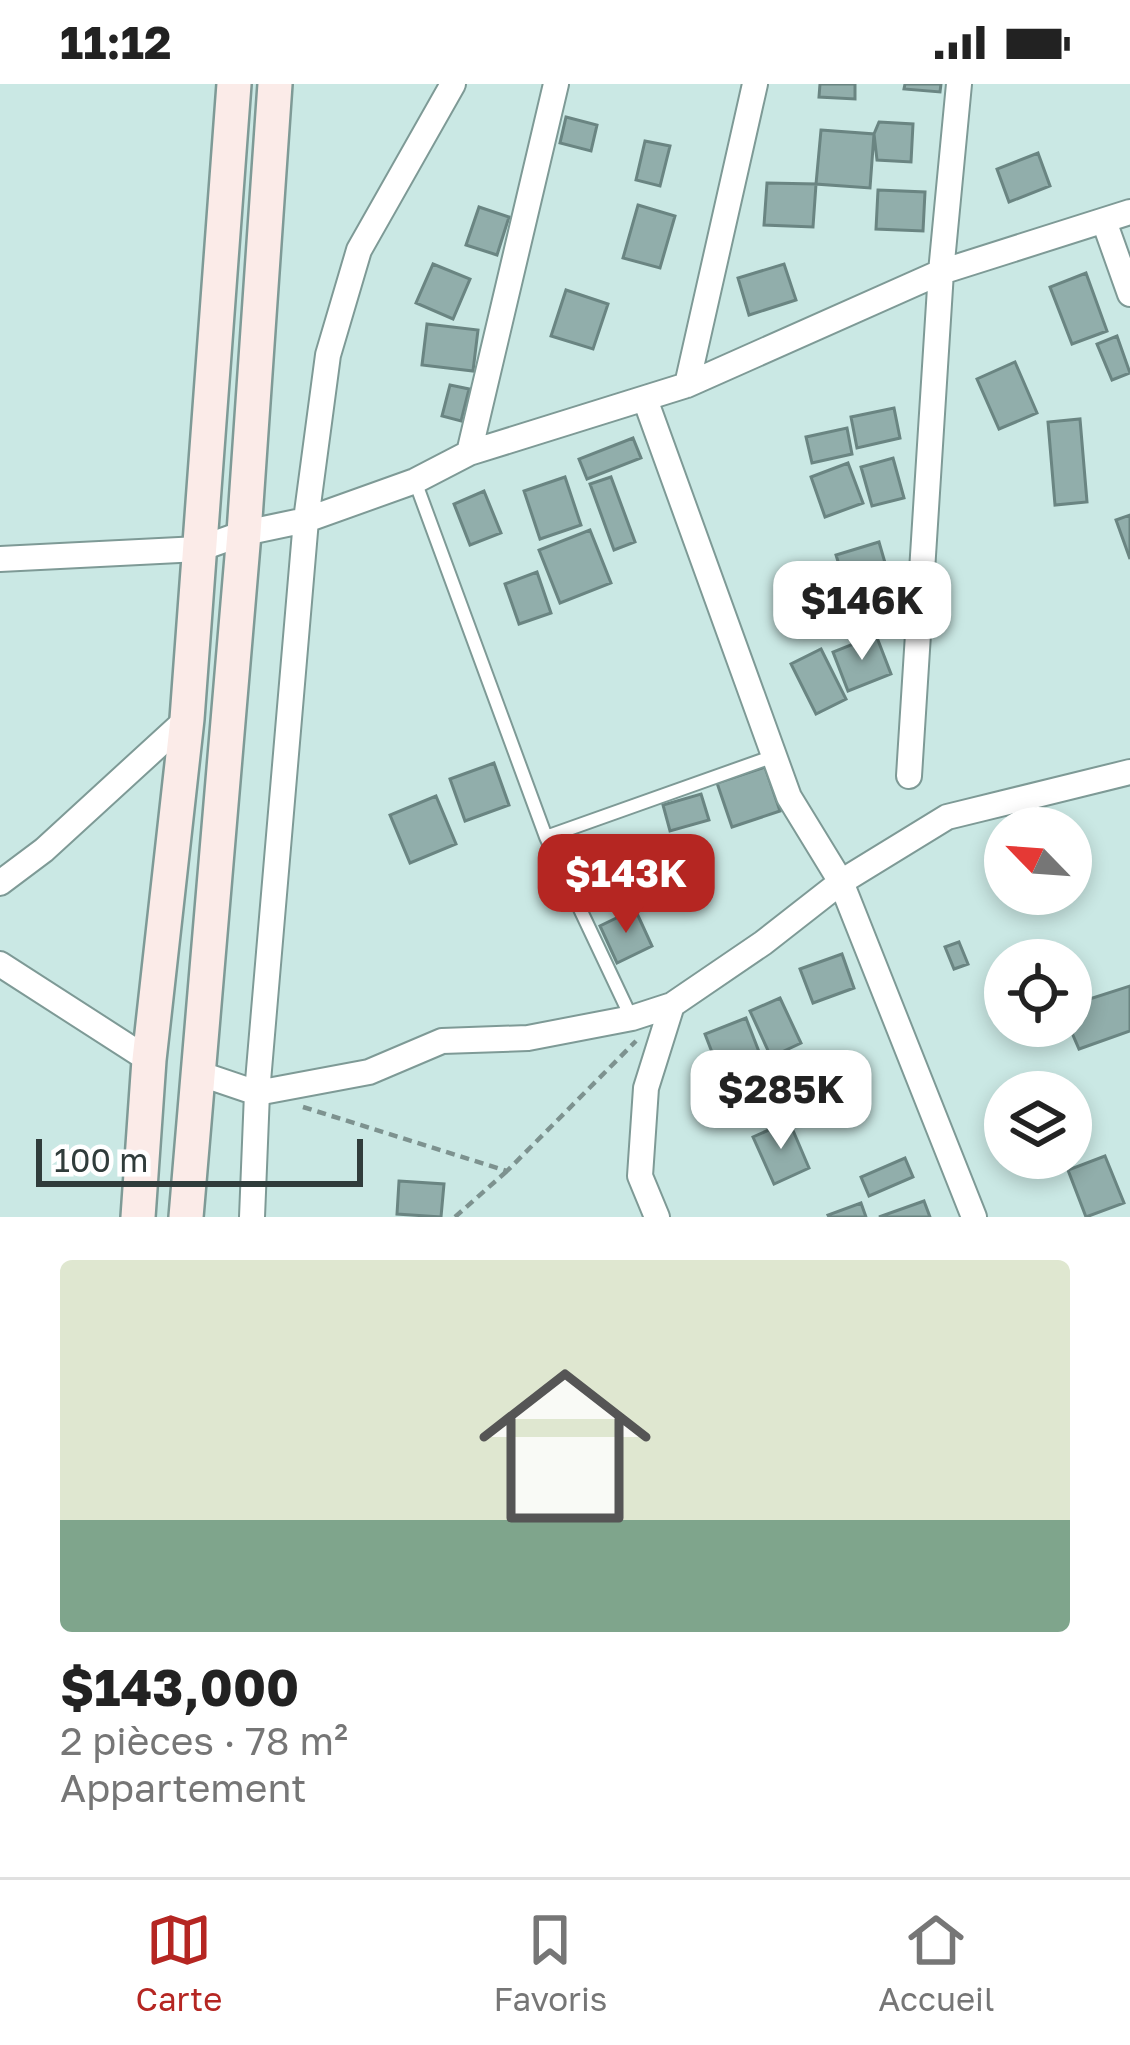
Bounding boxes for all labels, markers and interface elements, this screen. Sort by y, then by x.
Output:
text: 11:12 [60,15,171,69]
pin: $146K [778,561,946,663]
text: $146K [800,576,924,623]
north arrow [984,807,1092,915]
map controls [984,807,1092,1179]
pin: $143K [542,834,710,936]
text: $143K [565,849,687,896]
button: locate [984,939,1092,1047]
pin: $285K [697,1050,865,1152]
text: $285K [718,1065,844,1112]
button: layers [984,1071,1092,1179]
scale bar [36,1133,363,1186]
text: 100 m [54,1140,148,1179]
icon: home [457,1338,673,1554]
text: $143,000 [60,1656,299,1717]
text: 2 pièces · 78 m² [60,1717,348,1764]
text: Appartement [60,1764,307,1811]
tab: Carte [135,1907,222,2018]
tab: Favoris [493,1907,607,2018]
tab: Accueil [878,1907,994,2018]

